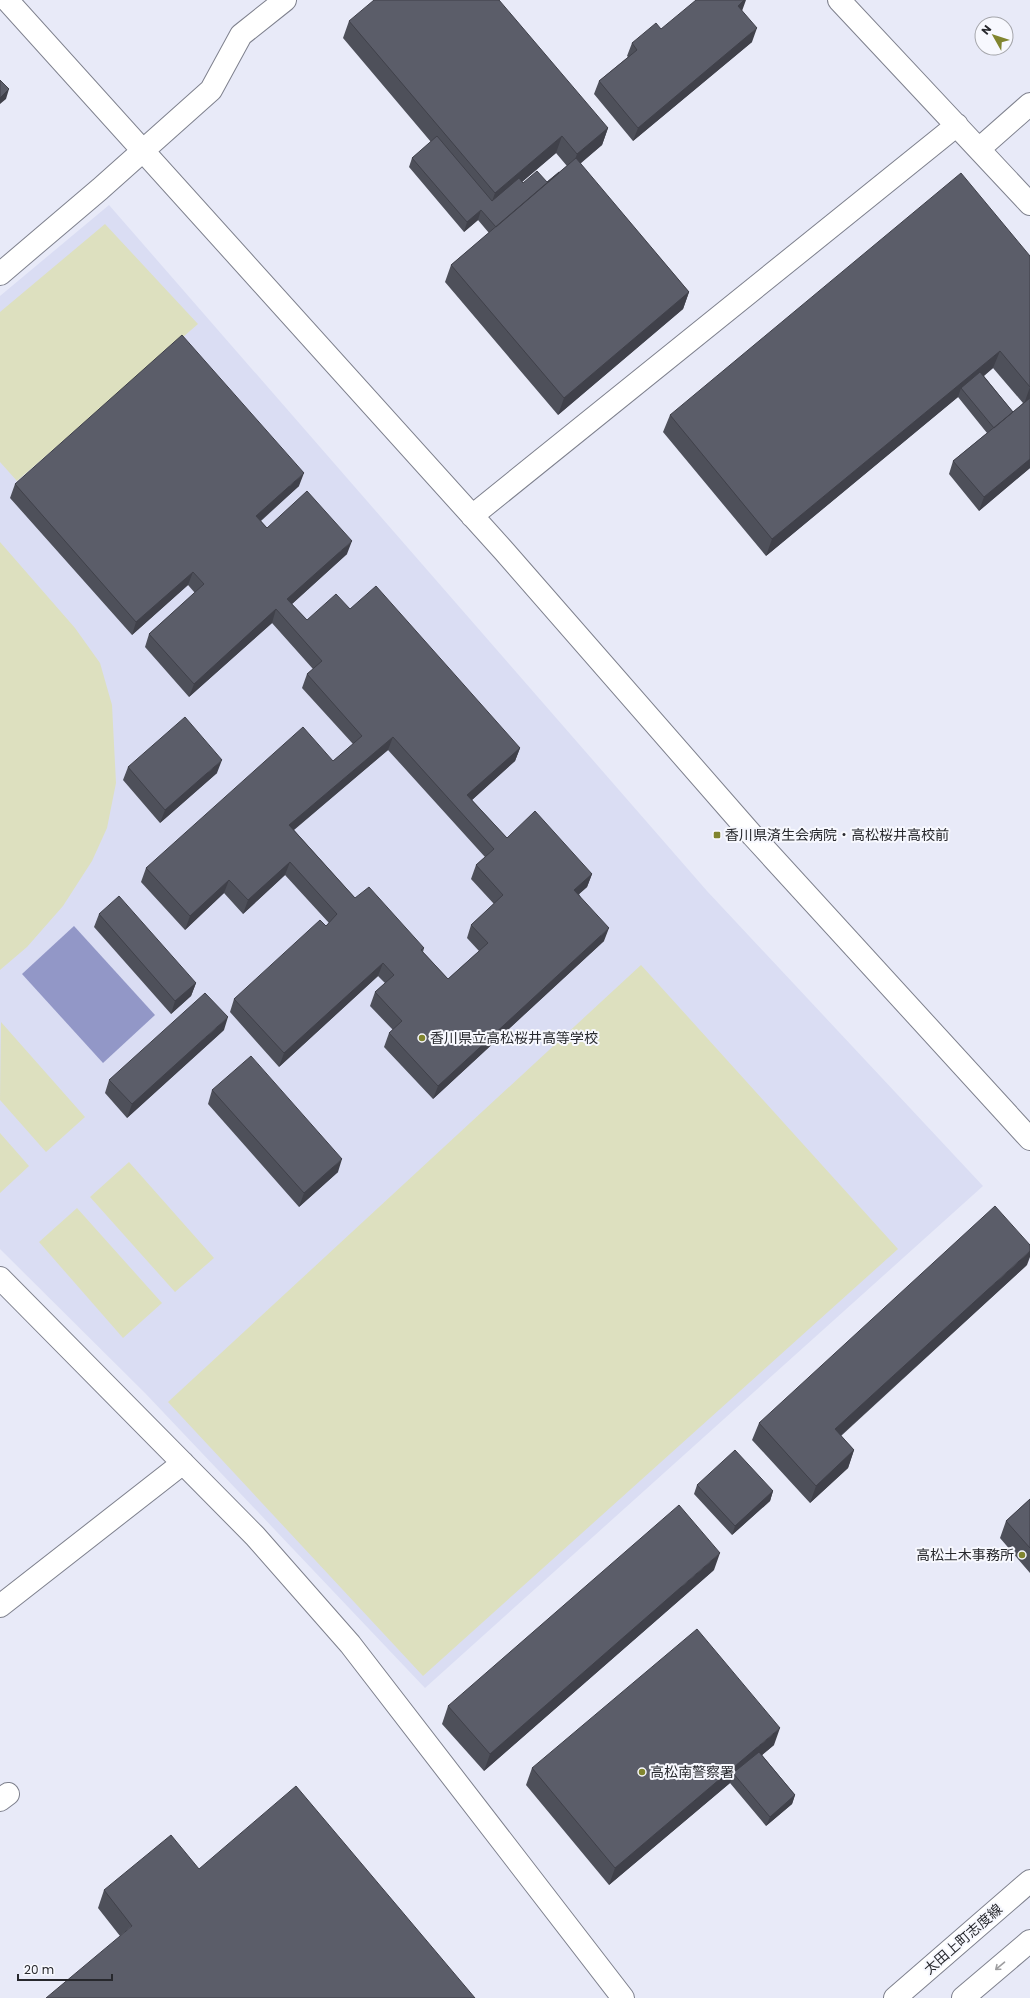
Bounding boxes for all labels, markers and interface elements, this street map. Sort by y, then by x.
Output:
north arrow [974,16,1014,56]
text: N [977,21,995,38]
place label: 香川県済生会病院・高松桜井高校前 [725,825,949,845]
marker: 香川県済生会病院・高松桜井高校前 [712,830,722,840]
place label: 香川県立高松桜井高等学校 [430,1028,598,1048]
marker: 香川県立高松桜井高等学校 [417,1033,427,1043]
place label: 高松土木事務所 [916,1545,1014,1565]
marker: 高松土木事務所 [1017,1550,1027,1560]
place label: 高松南警察署 [650,1762,734,1782]
marker: 高松南警察署 [637,1767,647,1777]
street label: 太田上町志度線 [919,1899,1007,1979]
scale bar [18,1956,112,1982]
text: 20 m [24,1961,54,1978]
one-way arrow [996,1961,1006,1970]

